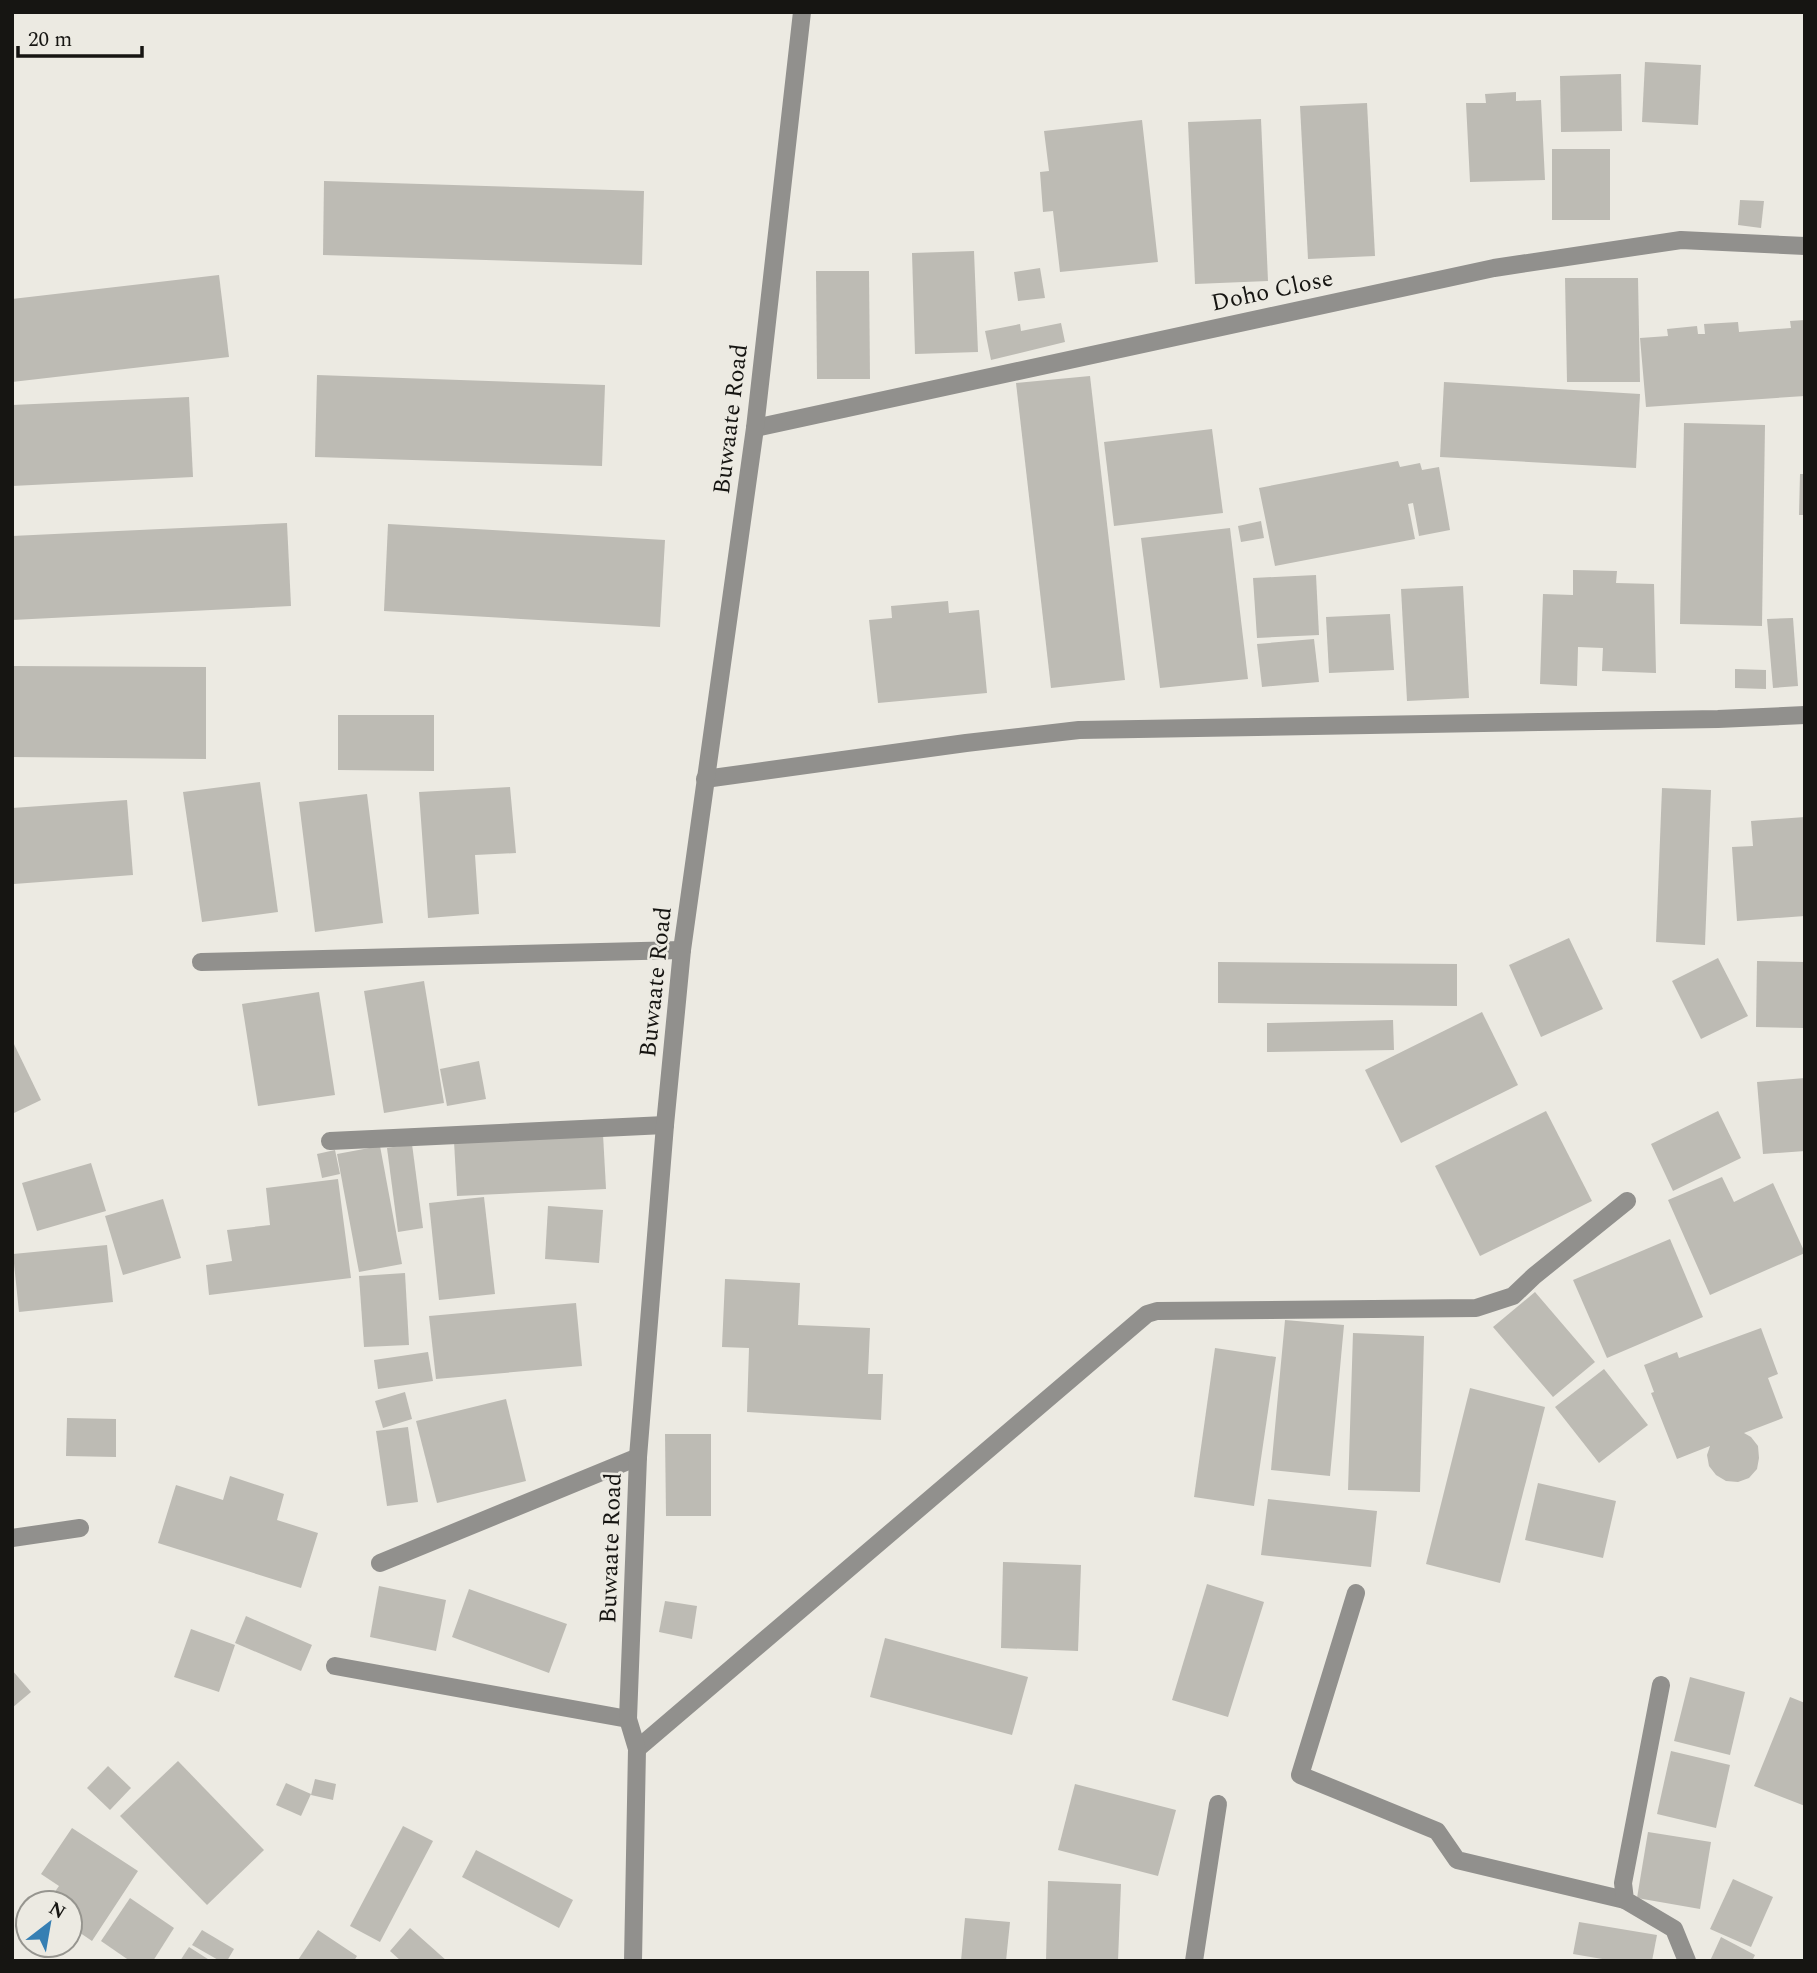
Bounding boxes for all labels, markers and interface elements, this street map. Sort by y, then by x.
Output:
scale bar [18,14,142,58]
text: 20 m [28,24,72,56]
street label: Doho Close [1208,260,1337,321]
street label: Buwaate Road [704,342,758,496]
street label: Buwaate Road [630,905,682,1059]
street label: Buwaate Road [590,1472,632,1624]
north arrow [14,1889,84,1959]
text: N [43,1894,71,1927]

